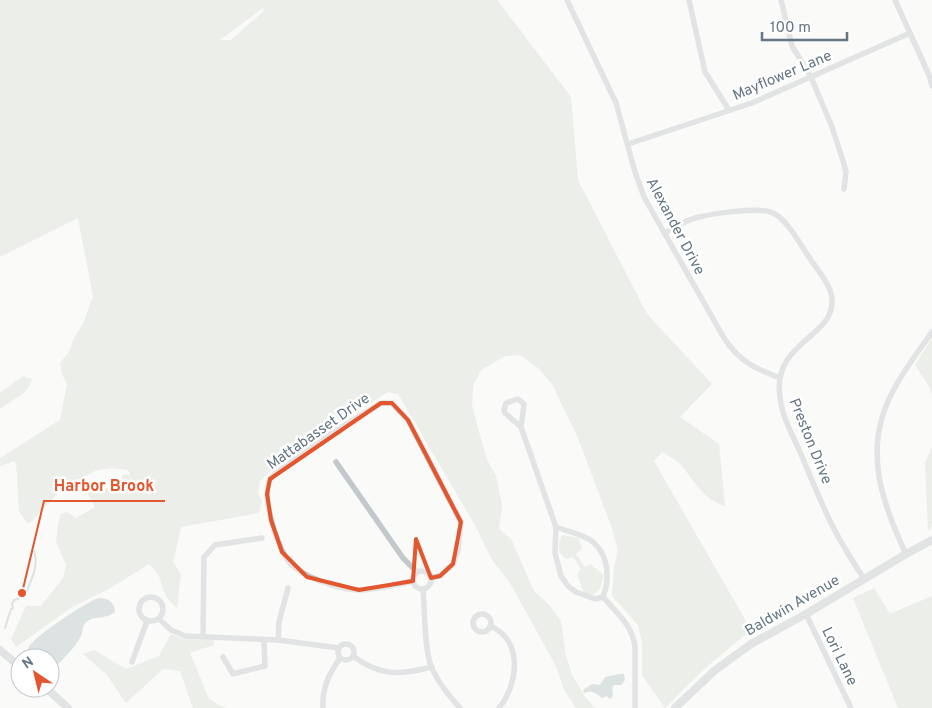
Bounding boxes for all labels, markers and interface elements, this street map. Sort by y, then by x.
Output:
scale bar [762,10,847,42]
text: 100 m [770,19,811,38]
street label: Mayflower Lane [730,47,835,106]
street label: Alexander Drive [641,175,708,279]
street label: Mattabasset Drive [264,390,374,475]
street label: Preston Drive [784,396,835,487]
callout: Harbor Brook [44,470,165,501]
text: Harbor Brook [54,477,154,497]
street label: Baldwin Avenue [742,572,844,641]
street label: Lori Lane [816,624,861,689]
north arrow [10,648,60,698]
text: N [19,654,37,673]

